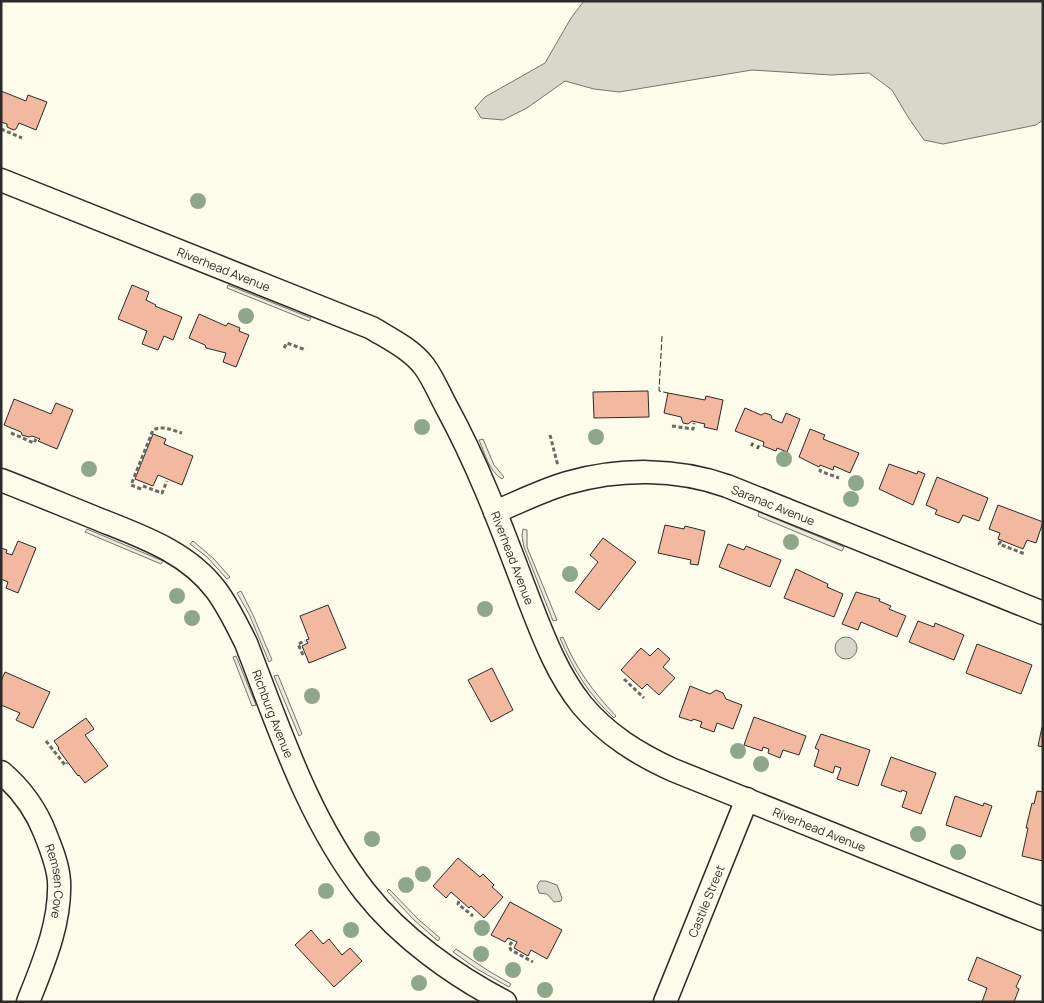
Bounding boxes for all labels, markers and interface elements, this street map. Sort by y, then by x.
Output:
street label: Riverhead Avenue [175,243,273,295]
street label: Saranac Avenue [729,480,818,529]
street label: Riverhead Avenue [487,509,539,607]
street label: Richburg Avenue [248,667,298,760]
street label: Riverhead Avenue [770,803,869,855]
street label: Remsen Cove [42,841,68,920]
street label: Castile Street [684,862,728,940]

